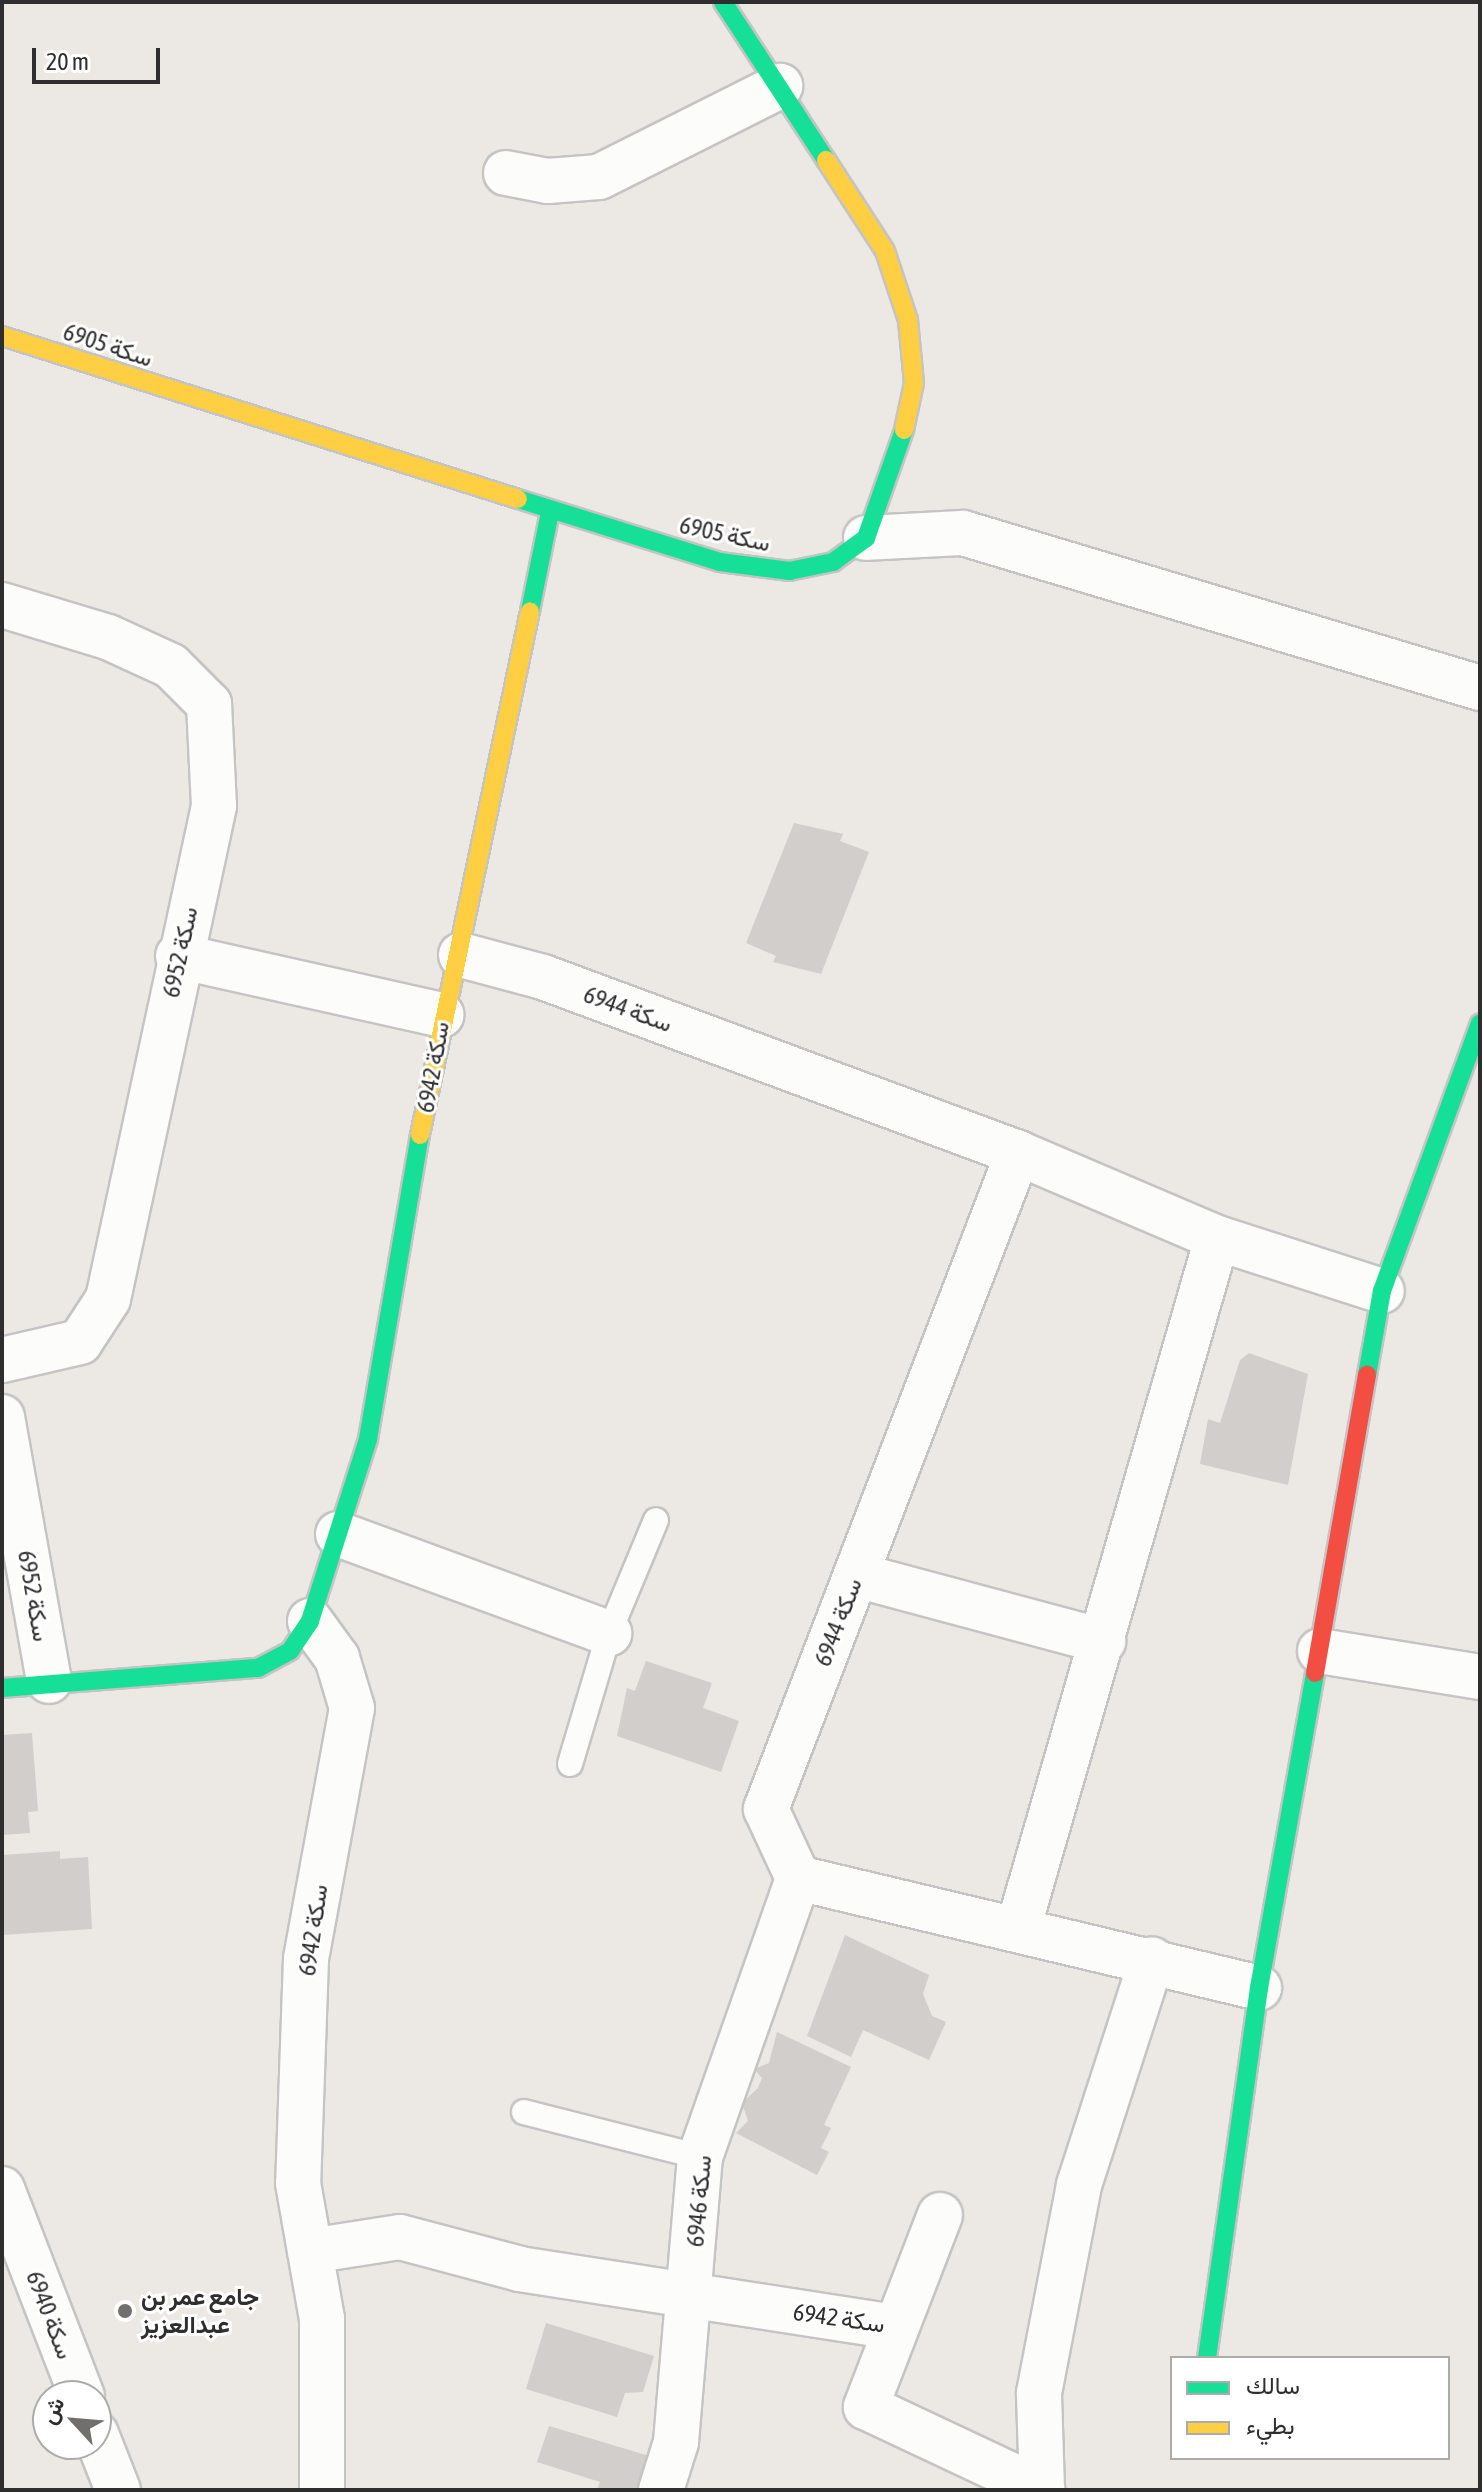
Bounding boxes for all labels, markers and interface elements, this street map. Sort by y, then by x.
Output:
scale bar [36,32,164,82]
text: 20 m [46,48,89,75]
street label: سكة 6905 [60,317,156,373]
street label: سكة 6905 [677,510,773,558]
street label: سكة 6952 [156,904,204,1000]
street label: سكة 6944 [580,980,676,1038]
street label: سكة 6942 [411,1019,455,1115]
street label: سكة 6952 [12,1548,56,1644]
street label: سكة 6944 [808,1574,868,1670]
street label: سكة 6942 [292,1882,334,1978]
street label: سكة 6946 [681,2154,717,2248]
street label: سكة 6940 [20,2267,80,2363]
place label: جامع عمر بن عبدالعزيز [141,2283,259,2339]
street label: سكة 6942 [791,2297,887,2339]
marker: جامع عمر بن عبدالعزيز [116,2302,134,2320]
legend [1170,2356,1450,2460]
text: سالك [1246,2372,1300,2399]
north arrow [32,2380,112,2460]
text: ش [35,2393,70,2428]
text: بطيء [1246,2412,1295,2439]

